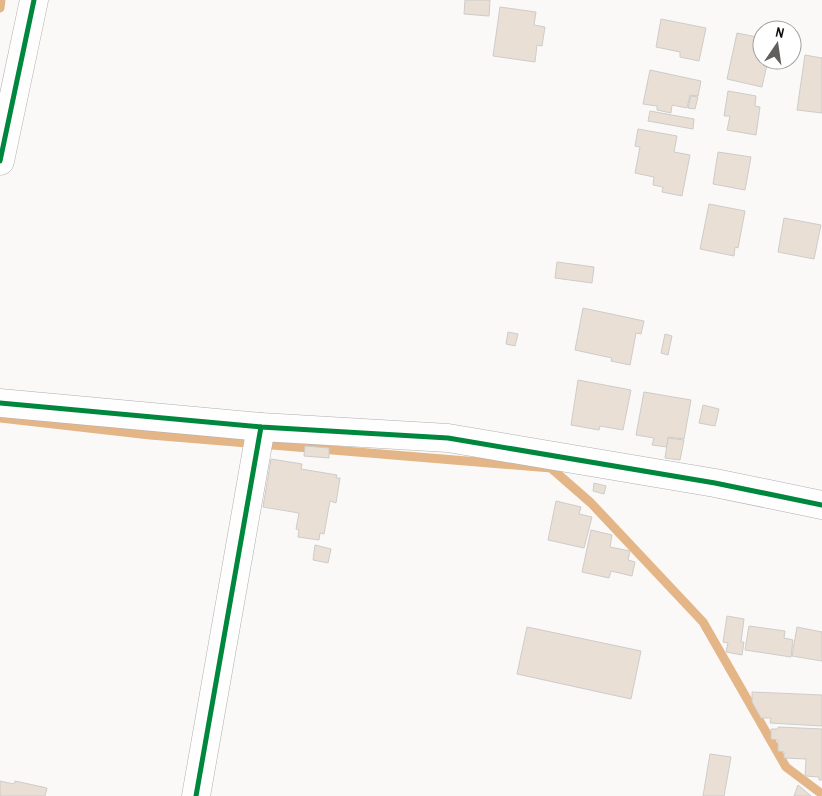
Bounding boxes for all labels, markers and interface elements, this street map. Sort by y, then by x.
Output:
north arrow [752,20,802,70]
text: N [774,23,786,42]

